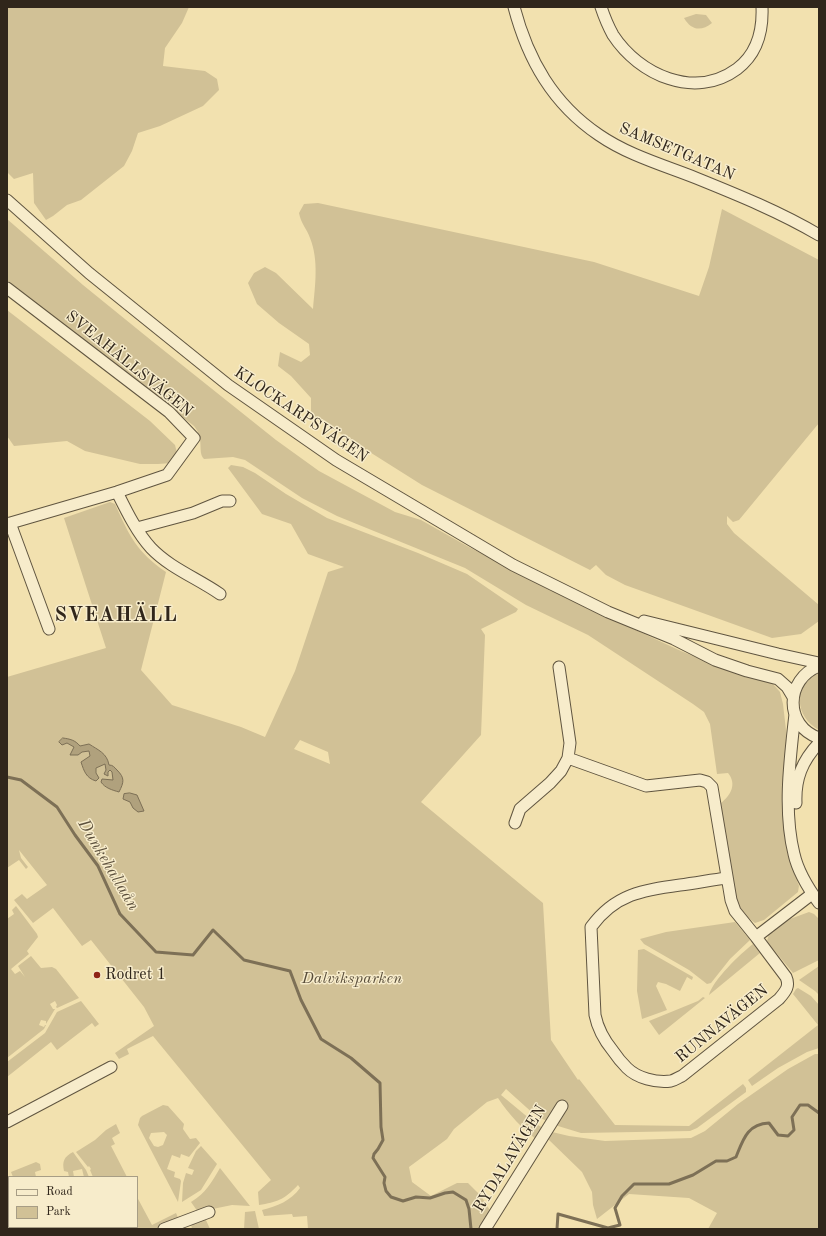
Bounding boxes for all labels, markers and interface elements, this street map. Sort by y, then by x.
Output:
street label: SAMSETGATAN [616,119,738,185]
street label: SVEAHÄLLSVÄGEN [62,307,196,421]
street label: KLOCKARPSVÄGEN [230,363,372,467]
district label: SVEAHÄLL [54,604,178,628]
water label: Dunkehallaån [73,816,143,914]
place label: Rodret 1 [105,965,166,985]
park label: Dalviksparken [302,969,402,989]
marker: Rodret 1 [92,970,102,980]
street label: RUNNAVÄGEN [672,981,772,1067]
street label: RYDALAVÄGEN [469,1102,551,1216]
legend [8,1176,138,1228]
text: Road [46,1186,73,1198]
text: Park [46,1206,71,1218]

